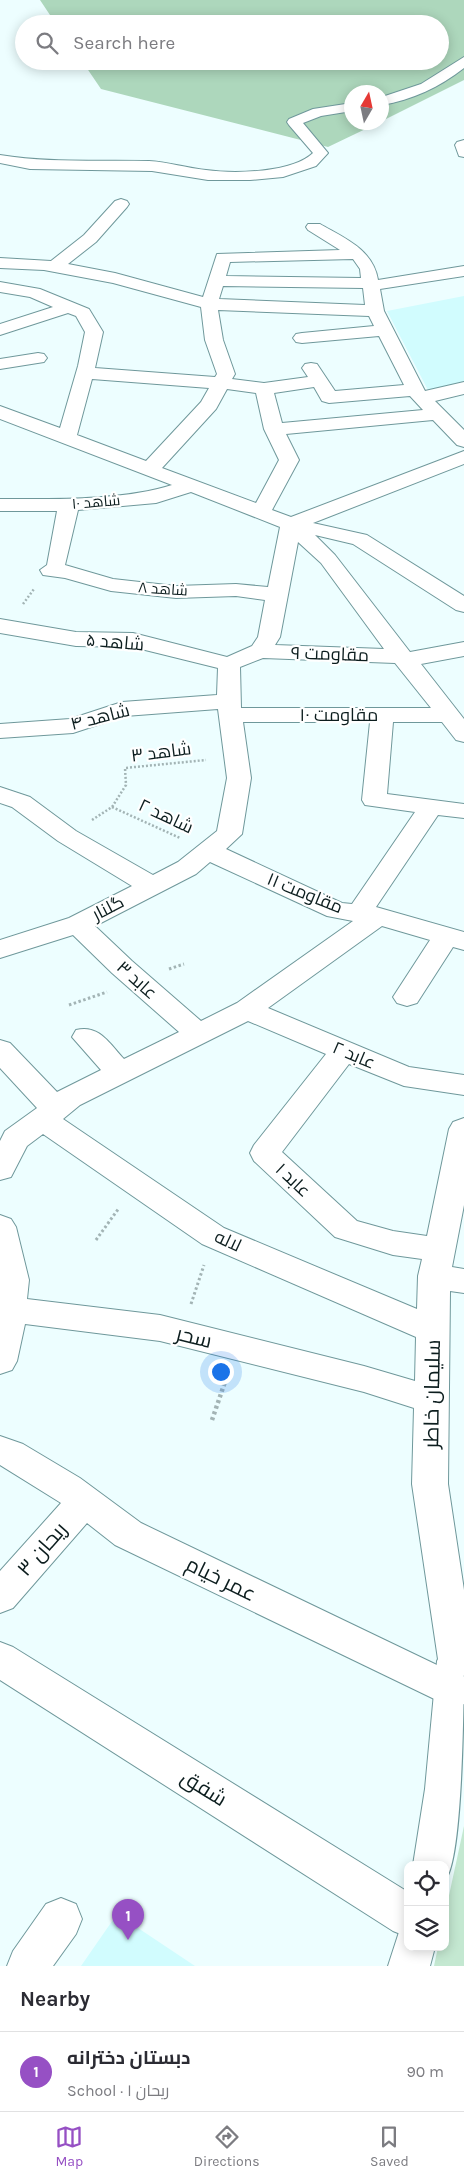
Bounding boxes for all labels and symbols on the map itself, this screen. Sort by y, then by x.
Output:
north arrow [344,85,389,130]
street label: شاهد ۱۰ [71,491,121,513]
street label: شاهد ۸ [138,578,188,600]
street label: شاهد ۵ [85,629,145,655]
street label: مقاومت ۹ [291,642,369,666]
street label: شاهد ۴ [68,699,132,735]
street label: مقاومت ۱۰ [300,704,378,726]
street label: شاهد ۳ [130,737,192,767]
street label: شاهد ۲ [135,794,197,838]
street label: مقاومت ۱۱ [264,868,346,918]
street label: گلنار [87,891,128,926]
street label: عابد ۳ [112,956,162,1004]
street label: عابد ۲ [329,1036,379,1074]
street label: عابد ۱ [271,1158,315,1202]
street label: لاله [211,1225,245,1257]
street label: سحر [172,1321,215,1353]
street label: سلیمان خاطر [419,1339,446,1450]
your location [208,1359,234,1385]
street label: ریحان ۳ [12,1517,73,1581]
street label: عمر خیام [181,1552,260,1608]
street label: شفق [176,1765,231,1812]
pin: 1 [112,1899,144,1940]

